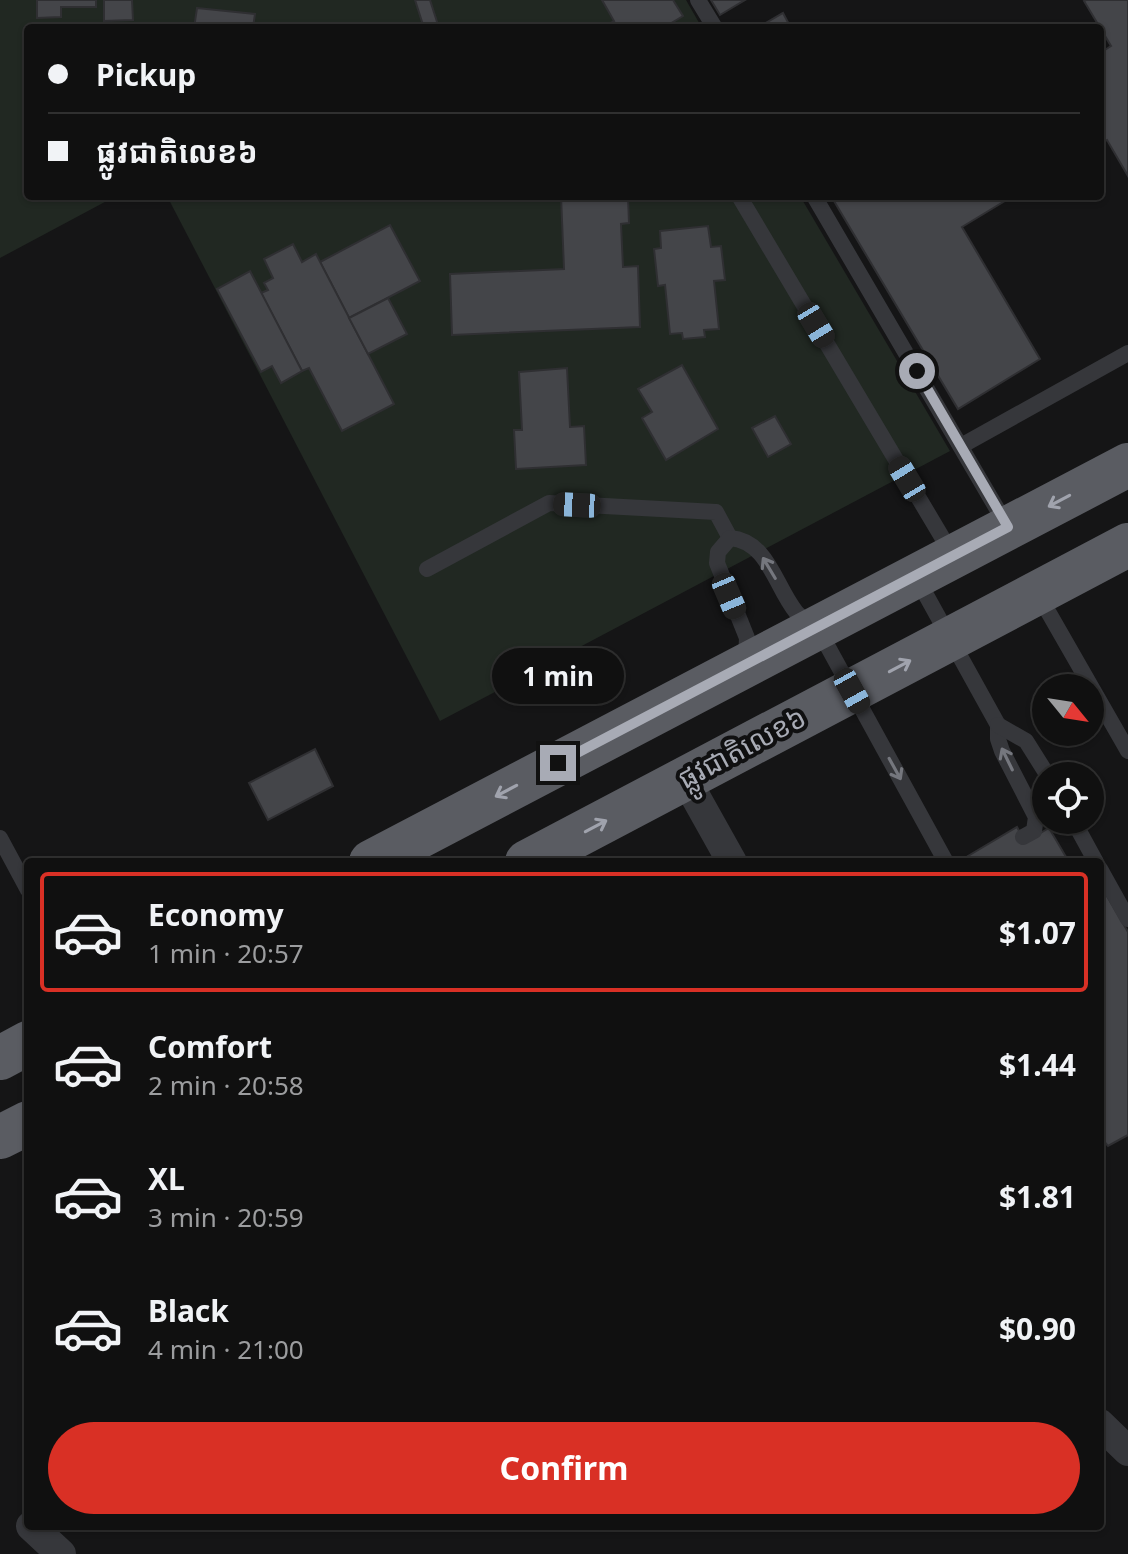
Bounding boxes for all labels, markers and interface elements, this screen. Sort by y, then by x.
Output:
text: Pickup [96,54,196,95]
text: ផ្លូវជាតិលេខ៦ [96,131,258,172]
car [793,298,839,352]
route start [899,353,935,389]
car [884,452,930,506]
car [552,492,602,518]
one-way arrow [1047,493,1071,509]
one-way arrow [761,557,777,580]
car [709,569,749,623]
callout: 1 min [492,647,624,703]
one-way arrow [888,657,912,673]
text: 1 min [522,658,594,694]
car [830,664,874,718]
north arrow [1032,674,1104,746]
map controls [1032,674,1104,834]
street label: ផ្លូវជាតិលេខ៦ [671,697,816,803]
route end [540,745,576,781]
one-way arrow [999,747,1014,771]
one-way arrow [888,757,904,780]
button: locate [1032,762,1104,834]
one-way arrow [495,783,519,799]
one-way arrow [583,817,607,833]
text: Economy [148,894,284,935]
icon: car [52,896,124,968]
text: $1.07 [999,912,1076,953]
text: 1 min · 20:57 [148,935,304,971]
text: Comfort [148,1026,272,1067]
icon: car [52,1028,124,1100]
text: $1.44 [999,1044,1076,1085]
text: 2 min · 20:58 [148,1067,304,1103]
text: XL [148,1158,185,1199]
icon: car [52,1160,124,1232]
text: $1.81 [999,1176,1076,1217]
text: 3 min · 20:59 [148,1199,304,1235]
text: Black [148,1290,229,1331]
icon: car [52,1292,124,1364]
text: $0.90 [999,1308,1076,1349]
text: 4 min · 21:00 [148,1331,304,1367]
button: Confirm [48,1422,1080,1514]

